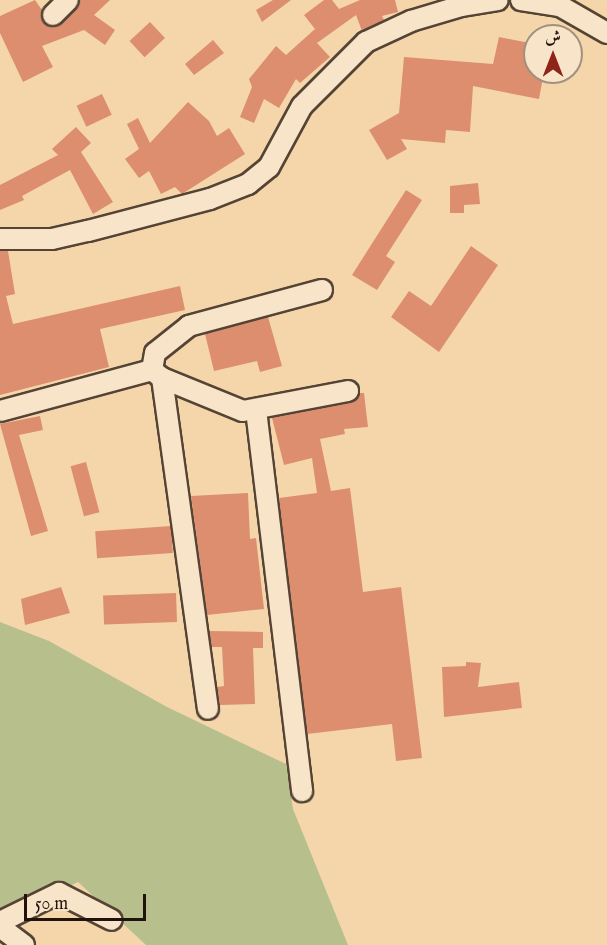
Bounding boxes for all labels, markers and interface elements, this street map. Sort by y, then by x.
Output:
north arrow [523,24,583,84]
text: ش [545,28,561,48]
scale bar [27,882,148,920]
text: 50 m [35,893,68,916]

